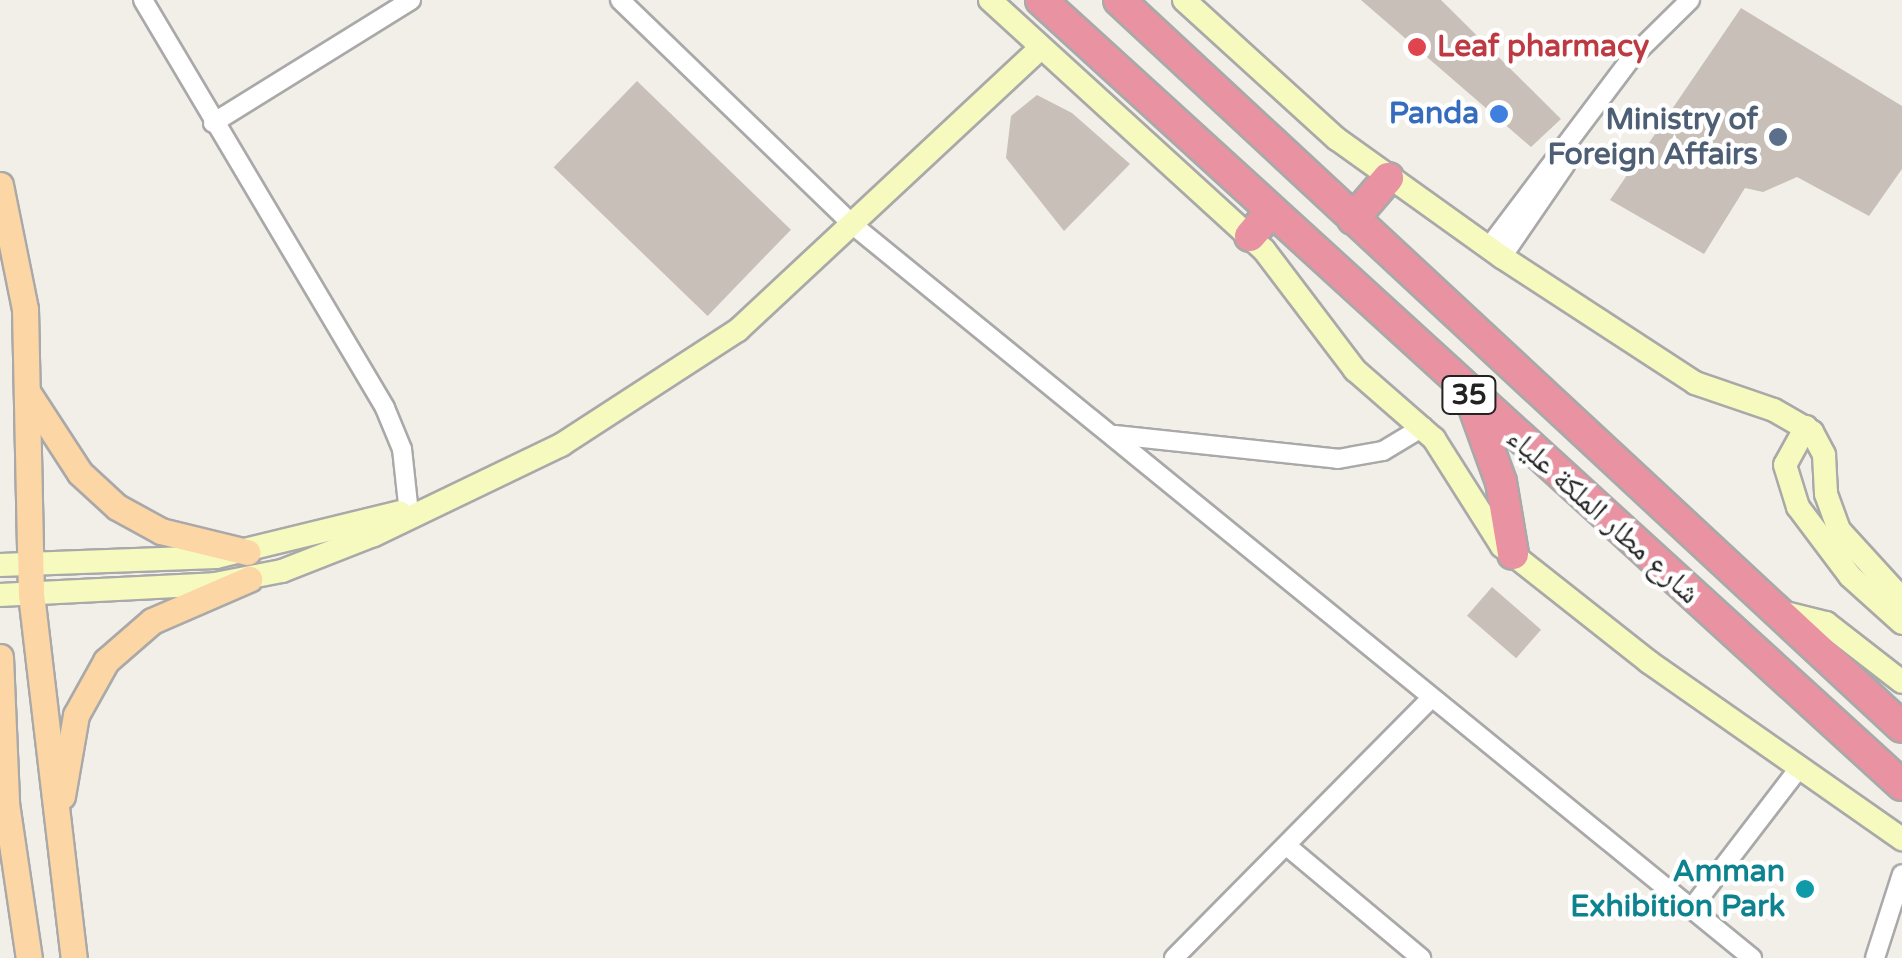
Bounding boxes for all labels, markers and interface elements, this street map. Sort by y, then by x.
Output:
place label: Leaf pharmacy [1437,29,1649,65]
marker: Leaf pharmacy [1406,36,1428,58]
place label: Panda [1389,96,1479,132]
place label: Ministry of Foreign Affairs [1548,102,1758,172]
marker: Panda [1488,103,1510,125]
marker: Ministry of Foreign Affairs [1767,126,1789,148]
road number: 35 [1439,372,1499,418]
street label: شارع مطار الملكة علياء [1499,420,1707,612]
place label: Amman Exhibition Park [1570,854,1785,924]
marker: Amman Exhibition Park [1794,878,1816,900]

